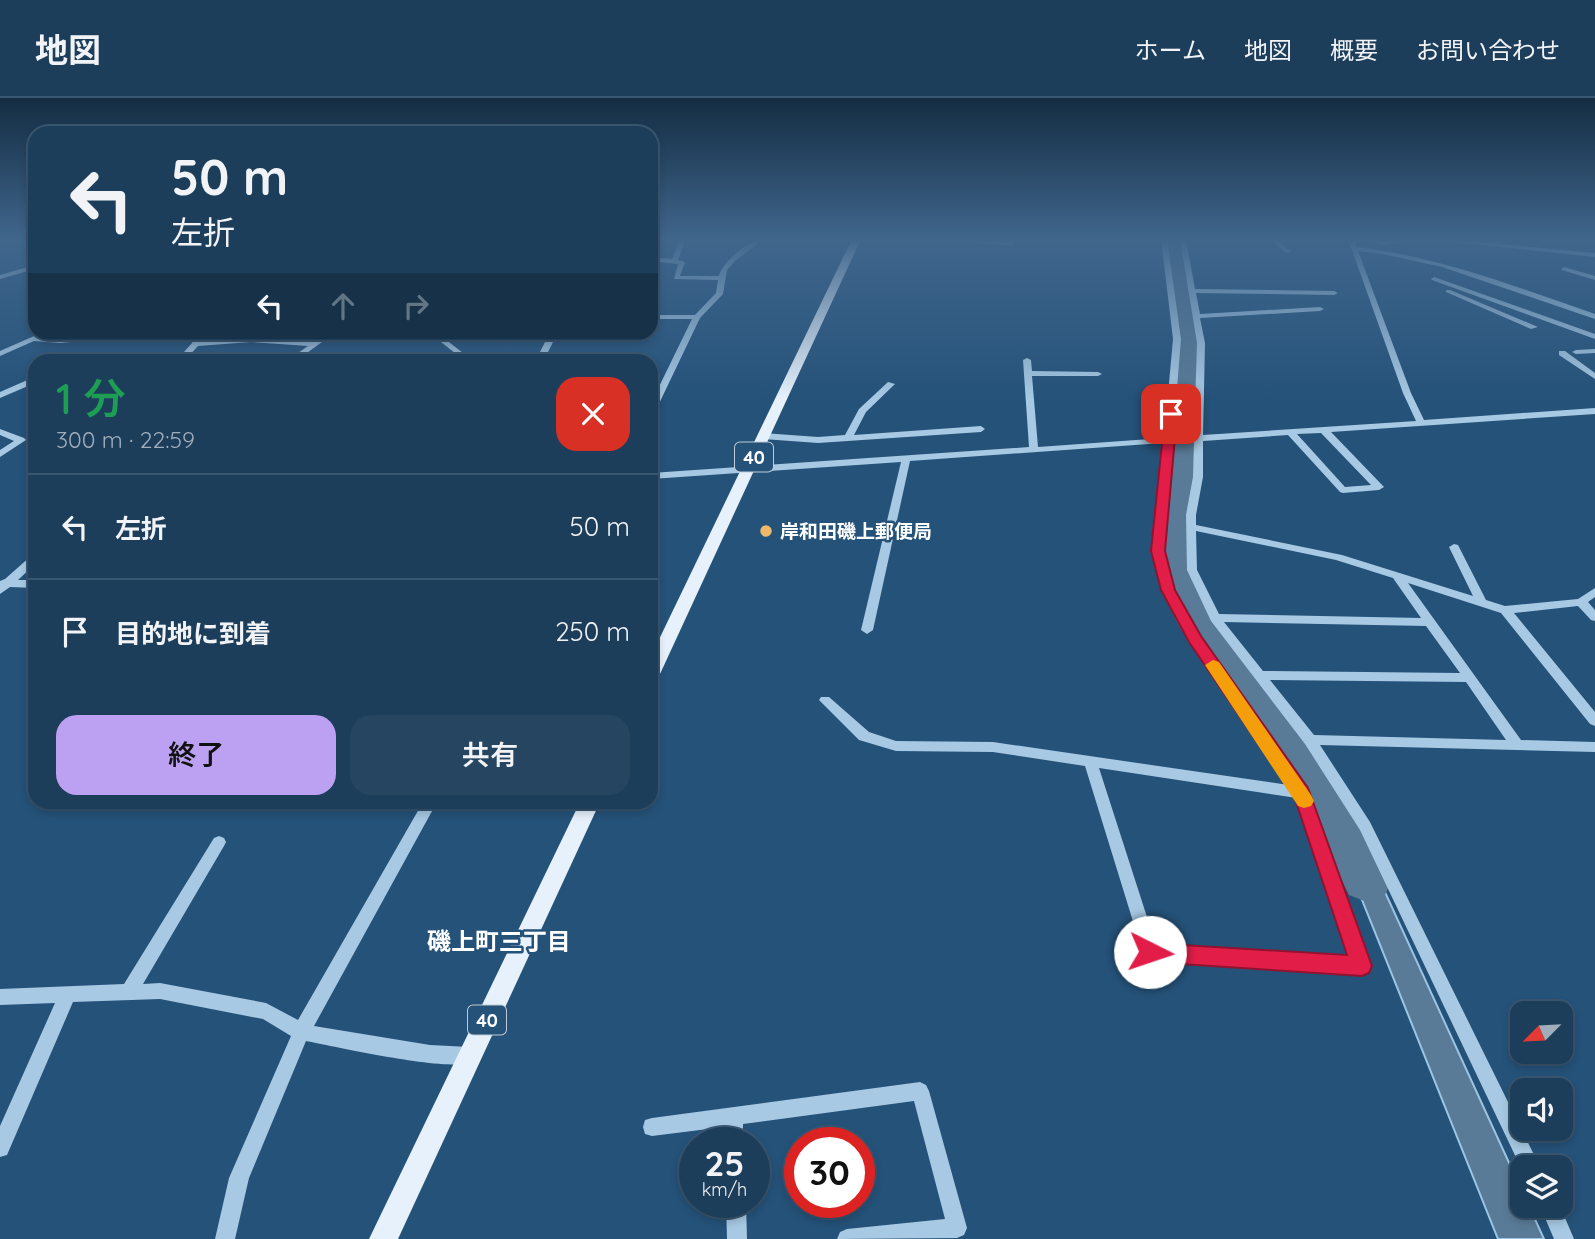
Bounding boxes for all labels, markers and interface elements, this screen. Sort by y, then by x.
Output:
text: 地図 [35,29,101,70]
text: ホーム [1135,35,1206,65]
text: 地図 [1244,35,1292,65]
text: 概要 [1330,35,1378,65]
text: お問い合わせ [1416,35,1560,65]
text: 50 m [171,146,288,207]
icon: left [56,154,147,245]
text: 左折 [171,212,235,252]
icon: left [251,287,289,325]
icon: ahead [324,287,362,325]
icon: right [397,287,435,325]
text: 1 分 [56,372,126,425]
button: close [556,377,630,451]
pin [1141,384,1201,444]
icon: arrive [1152,395,1190,433]
text: 300 m · 22:59 [56,425,195,454]
road number: 40 [735,442,773,472]
icon: left [56,508,94,546]
text: 50 m [570,510,630,543]
text: 左折 [115,512,167,545]
place label: 岸和田磯上郵便局 [780,519,932,543]
marker: 岸和田磯上郵便局 [758,523,774,539]
icon: arrive [56,613,94,651]
text: 250 m [555,615,630,648]
text: 目的地に到着 [115,617,271,650]
button: 終了 [56,715,336,795]
button: 共有 [350,715,630,795]
position arrow [1113,915,1187,989]
district label: 磯上町三丁目 [427,926,571,956]
north arrow [1510,1001,1573,1064]
map controls [1510,1001,1573,1218]
road number: 40 [468,1006,506,1035]
button: sound [1510,1078,1573,1141]
speed limit sign: 30 [784,1127,875,1218]
text: 25 [704,1141,745,1185]
button: layers [1510,1155,1573,1218]
text: km/h [702,1178,747,1201]

